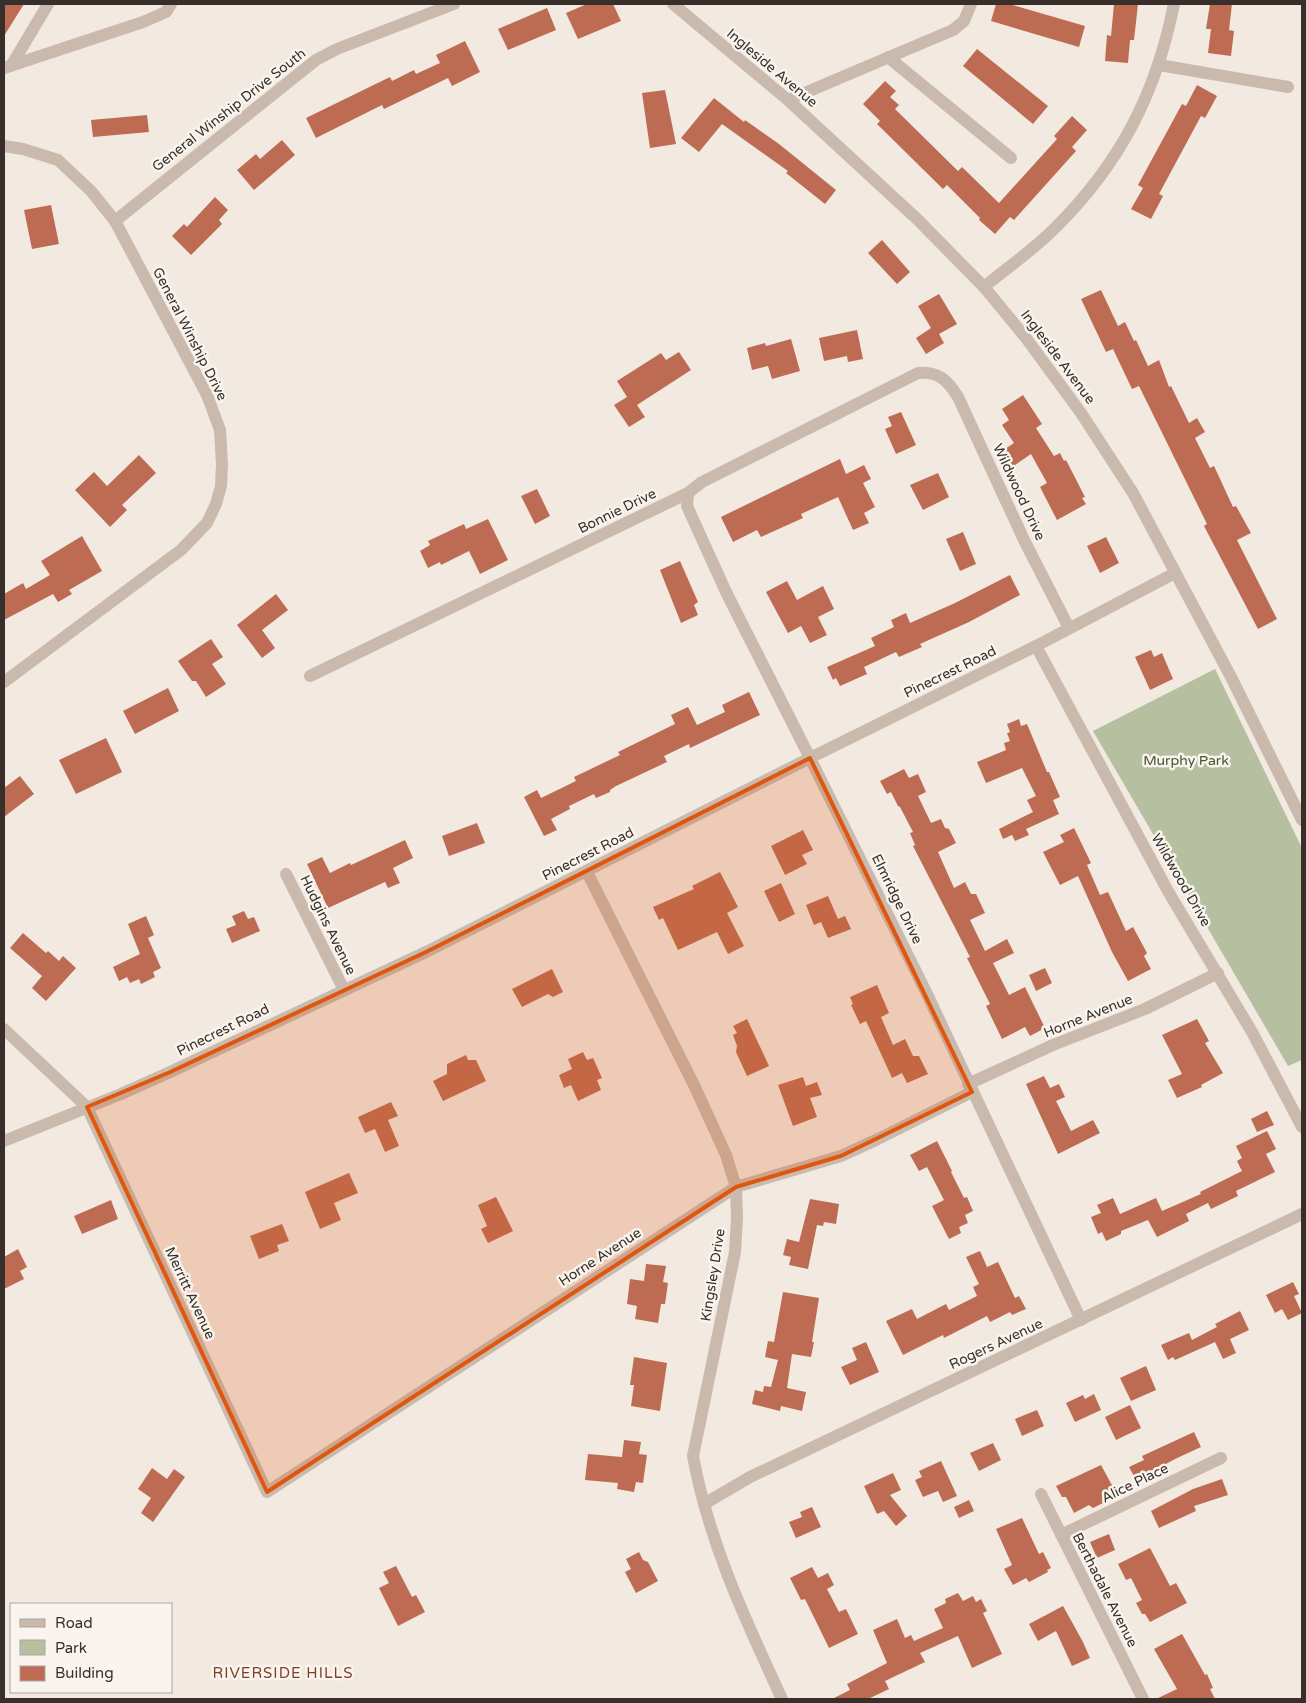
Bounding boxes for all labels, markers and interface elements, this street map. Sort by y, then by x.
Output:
street label: Ingleside Avenue [723,25,821,111]
street label: General Winship Drive South [149,45,309,175]
street label: General Winship Drive [149,265,231,403]
street label: Ingleside Avenue [1017,307,1099,407]
street label: Wildwood Drive [989,441,1049,543]
street label: Bonnie Drive [575,485,659,537]
street label: Pinecrest Road [901,642,999,702]
park label: Murphy Park [1143,752,1229,769]
street label: Pinecrest Road [539,824,637,884]
street label: Wildwood Drive [1147,830,1215,930]
street label: Elmridge Drive [868,851,926,947]
street label: Hudgins Avenue [296,872,360,978]
street label: Horne Avenue [1041,990,1135,1042]
street label: Pinecrest Road [174,1000,272,1060]
street label: Horne Avenue [556,1224,644,1290]
street label: Kingsley Drive [697,1227,729,1323]
street label: Merritt Avenue [161,1244,219,1342]
street label: Rogers Avenue [947,1315,1045,1373]
street label: Alice Place [1099,1459,1171,1506]
street label: Berthadale Avenue [1069,1530,1141,1650]
legend [10,1603,172,1693]
text: Road [55,1614,93,1632]
text: Park [55,1639,87,1657]
text: Building [55,1664,114,1682]
district label: RIVERSIDE HILLS [213,1664,354,1682]

